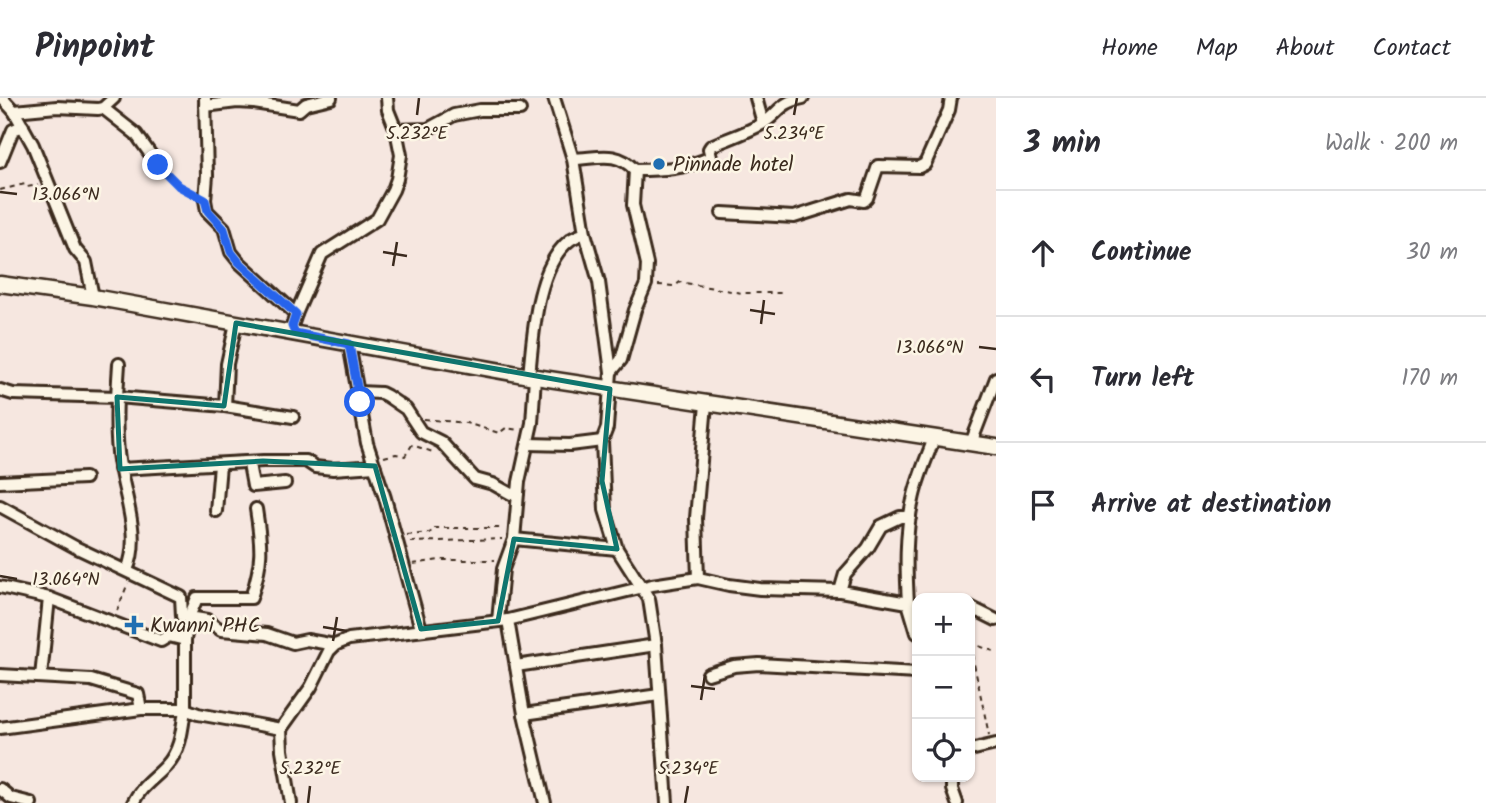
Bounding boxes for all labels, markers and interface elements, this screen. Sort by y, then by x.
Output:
text: Pinpoint [35,22,155,75]
text: Home [1101,29,1158,68]
text: Map [1196,29,1238,68]
text: About [1276,29,1334,68]
text: Contact [1372,29,1451,68]
text: 5.232°E [386,120,448,149]
text: 5.234°E [763,120,825,149]
text: 3 min [1024,120,1101,168]
text: Walk · 200 m [1325,126,1458,162]
route end [142,149,173,180]
place label: Pinnade hotel [673,149,793,182]
marker: Pinnade hotel [651,156,667,172]
text: 13.066°N [32,181,100,210]
text: Continue [1091,232,1192,274]
icon: ahead [1024,234,1062,272]
text: 30 m [1406,235,1458,271]
text: 13.066°N [896,334,964,363]
text: Turn left [1091,358,1194,400]
icon: left [1024,360,1062,398]
text: 170 m [1401,361,1458,397]
route start [344,386,375,417]
text: Arrive at destination [1091,484,1331,526]
icon: arrive [1024,486,1062,524]
text: 13.064°N [32,566,100,595]
map controls [912,593,975,782]
button: + [912,593,975,656]
place label: Kwanni PHC [150,610,260,643]
marker: Kwanni PHC [124,615,144,635]
button: − [912,656,975,719]
button: locate [912,719,975,782]
text: 5.232°E [279,755,341,784]
text: 5.234°E [657,755,719,784]

